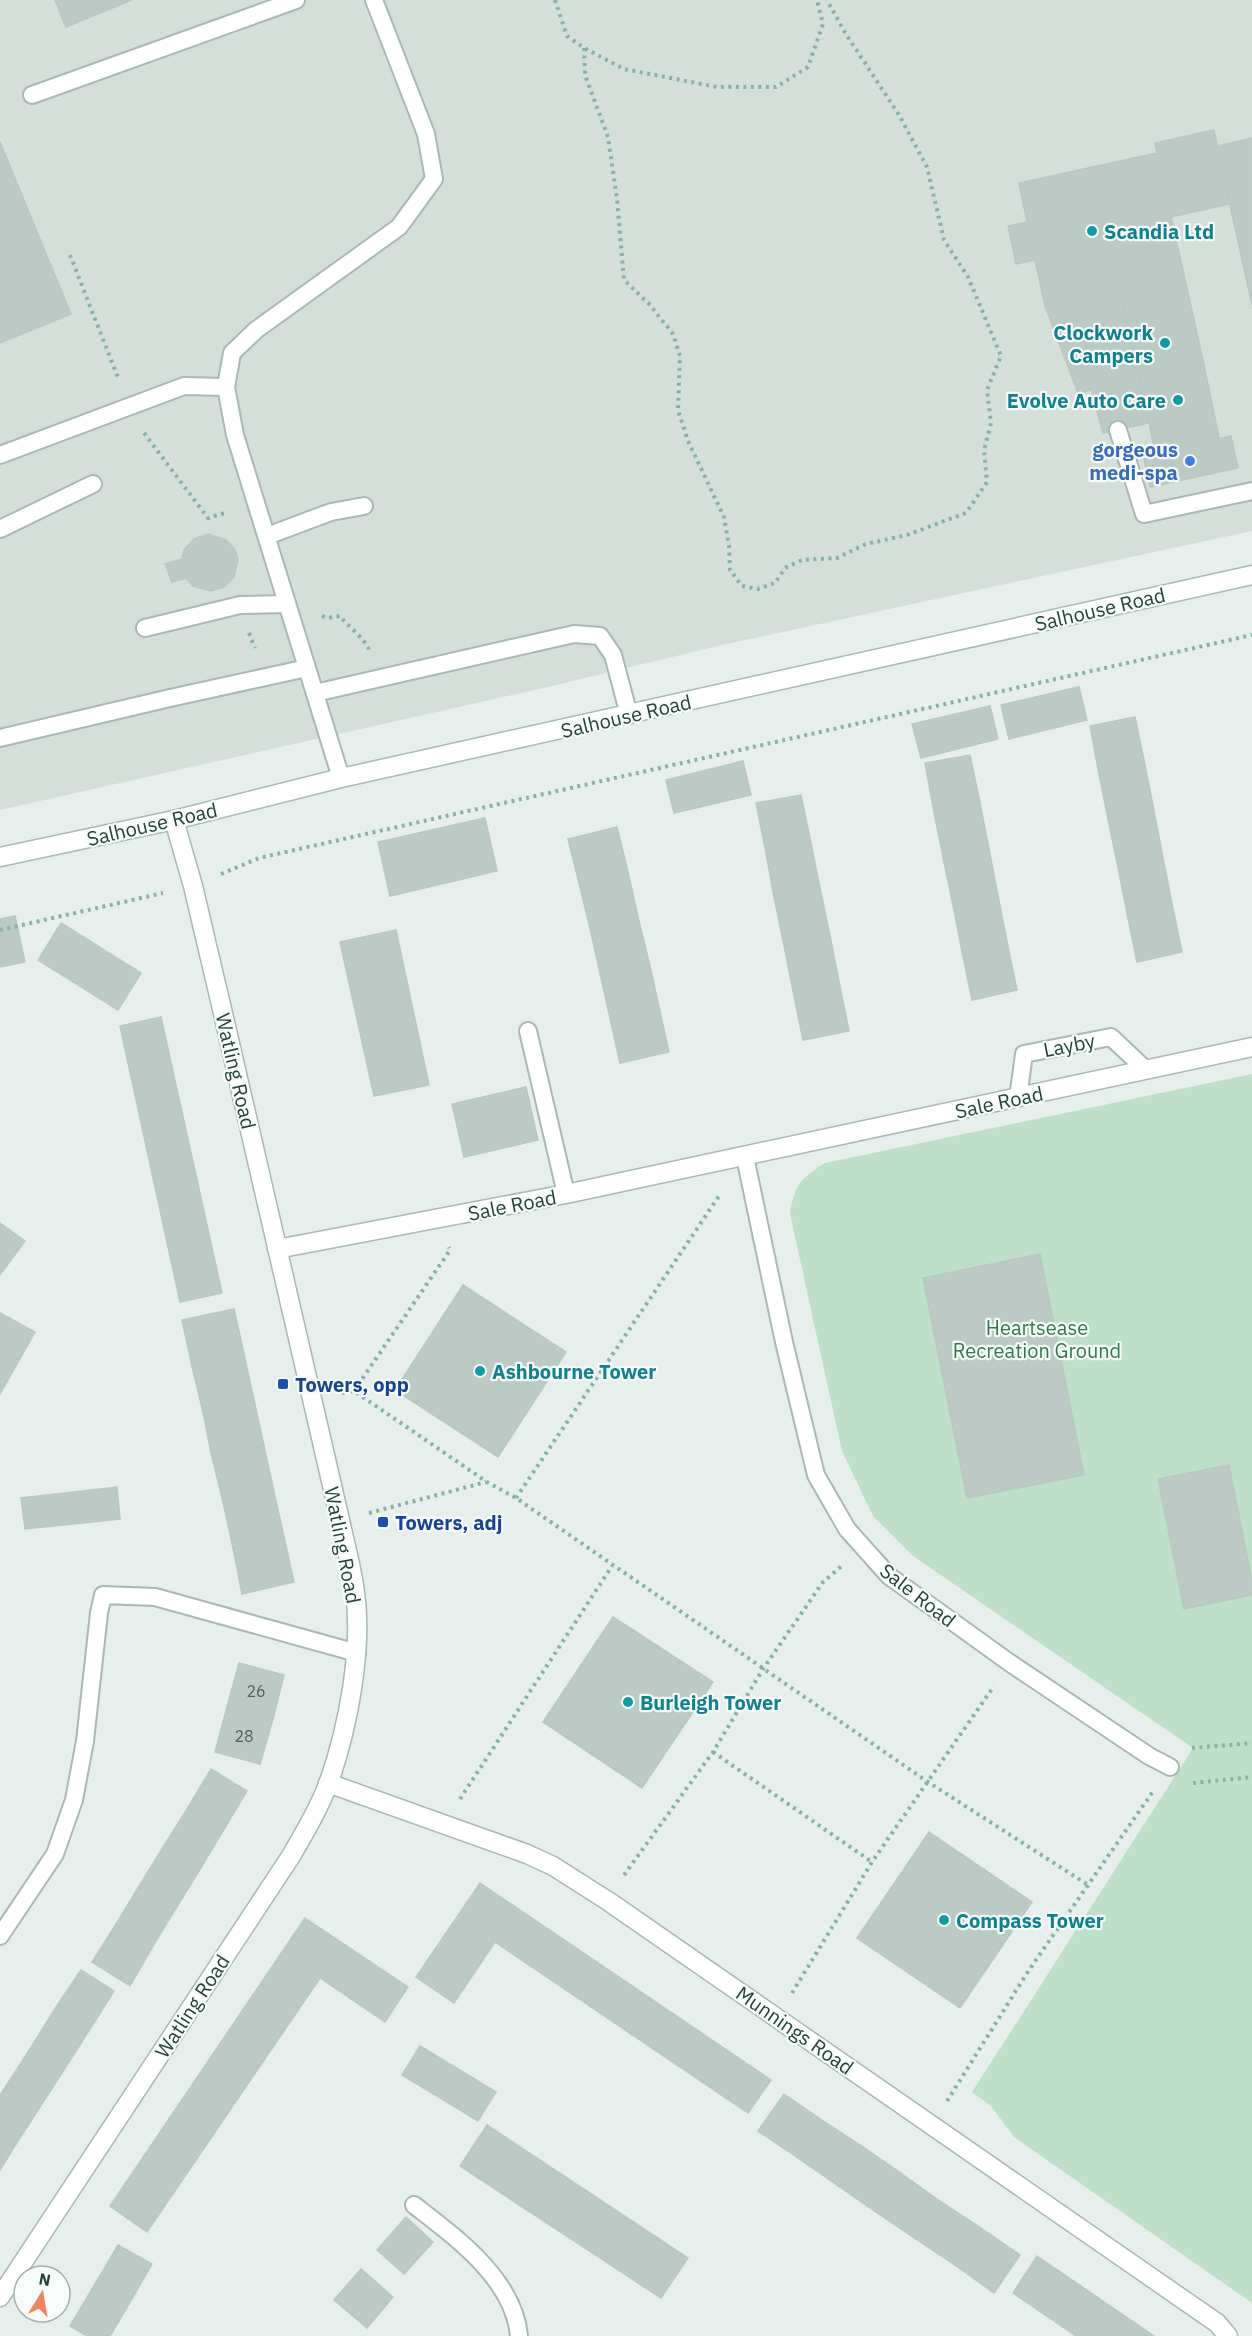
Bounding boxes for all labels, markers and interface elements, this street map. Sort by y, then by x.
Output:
place label: Scandia Ltd [1104,218,1214,245]
marker: Scandia Ltd [1085,224,1099,238]
place label: Clockwork Campers [1053,319,1153,369]
marker: Clockwork Campers [1158,336,1172,350]
place label: Evolve Auto Care [1007,387,1166,414]
marker: Evolve Auto Care [1171,393,1185,407]
place label: gorgeous medi-spa [1089,436,1178,486]
marker: gorgeous medi-spa [1183,454,1197,468]
street label: Salhouse Road [1032,581,1168,637]
street label: Salhouse Road [558,688,694,744]
street label: Salhouse Road [84,796,220,852]
street label: Watling Road [210,1010,262,1132]
street label: Layby [1041,1027,1097,1063]
street label: Sale Road [952,1079,1046,1125]
street label: Sale Road [466,1183,558,1227]
park label: Heartsease Recreation Ground [953,1314,1121,1364]
place label: Ashbourne Tower [492,1358,656,1385]
marker: Ashbourne Tower [473,1364,487,1378]
place label: Towers, opp [295,1371,409,1398]
marker: Towers, opp [276,1377,290,1391]
street label: Watling Road [318,1484,368,1606]
place label: Towers, adj [395,1509,503,1536]
marker: Towers, adj [376,1515,390,1529]
street label: Sale Road [874,1557,962,1633]
house number: 26 [246,1681,266,1701]
place label: Burleigh Tower [640,1689,781,1716]
marker: Burleigh Tower [621,1695,635,1709]
house number: 28 [234,1726,254,1746]
place label: Compass Tower [956,1907,1104,1934]
marker: Compass Tower [937,1913,951,1927]
street label: Watling Road [148,1949,236,2063]
street label: Munnings Road [731,1979,859,2081]
north arrow [12,2264,72,2324]
text: N [37,2268,52,2290]

